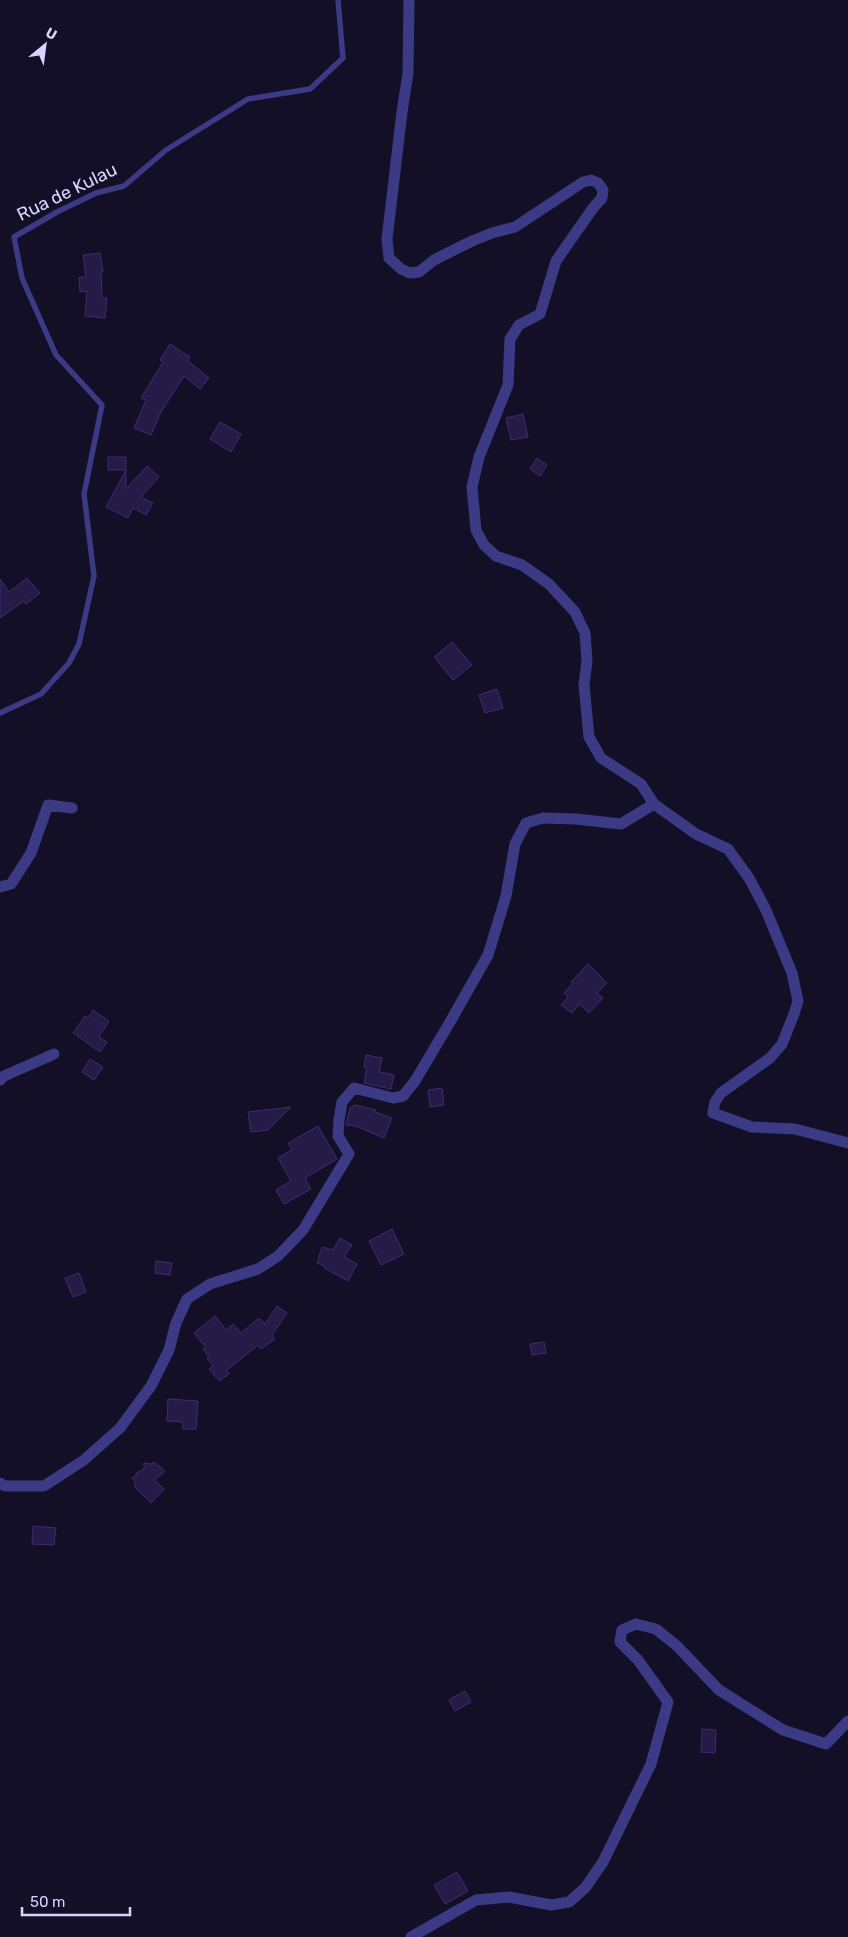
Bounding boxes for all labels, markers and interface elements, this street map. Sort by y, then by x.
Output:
north arrow [20,20,70,70]
text: U [42,24,60,44]
street label: Rua de Kulau [13,158,121,226]
scale bar [22,1884,130,1916]
text: 50 m [30,1893,65,1911]

